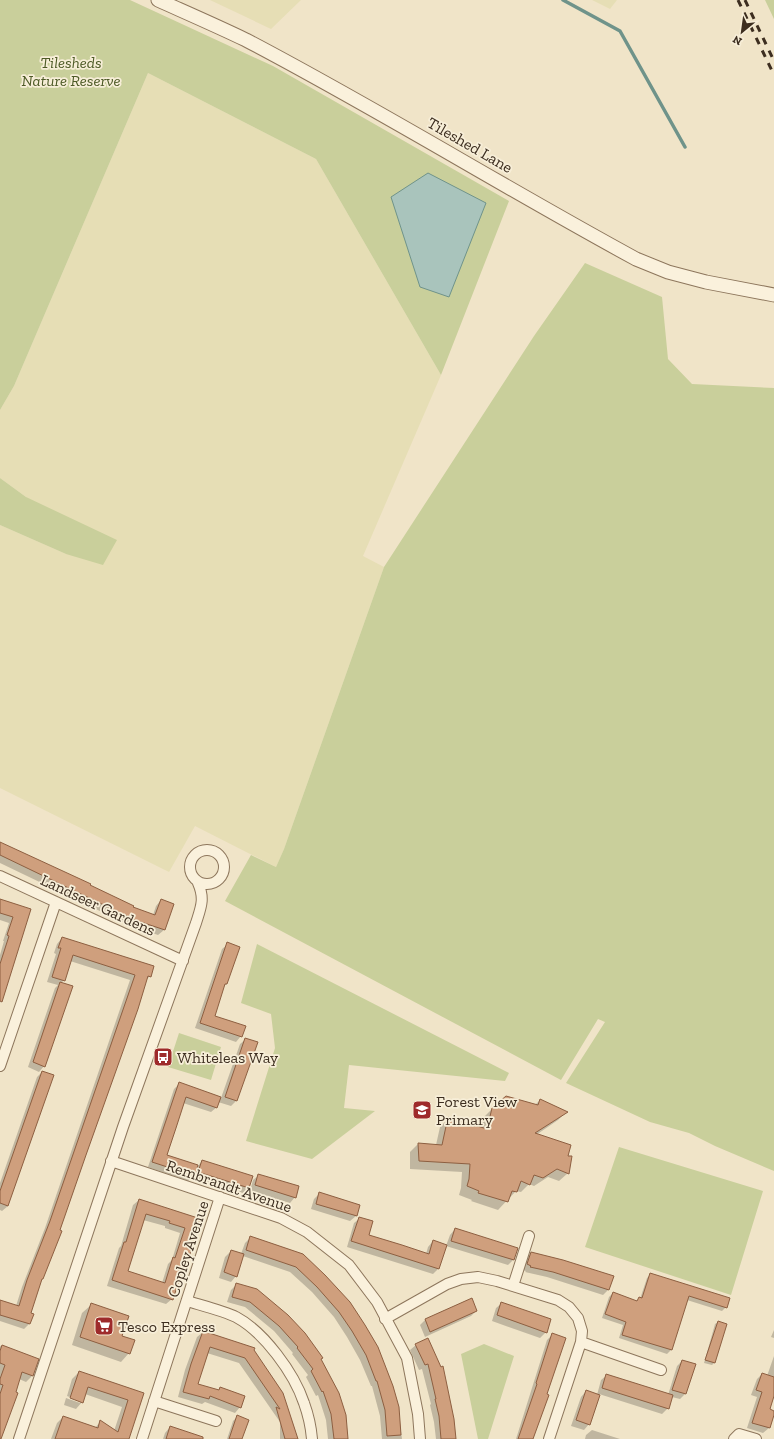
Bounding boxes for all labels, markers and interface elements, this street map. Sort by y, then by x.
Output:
north arrow [722,12,762,52]
text: N [730,32,744,48]
park label: Tilesheds Nature Reserve [21,53,121,90]
street label: Tileshed Lane [424,113,516,177]
street label: Landseer Gardens [38,870,158,940]
bus stop icon: Whiteleas Way [152,1046,174,1068]
place label: Whiteleas Way [177,1048,279,1067]
place label: Forest View Primary [436,1092,518,1129]
school or university icon: Forest View Primary [411,1099,433,1121]
street label: Rembrandt Avenue [164,1156,294,1216]
street label: Copley Avenue [163,1198,213,1300]
supermarket icon: Tesco Express [93,1315,115,1337]
place label: Tesco Express [118,1317,215,1336]

